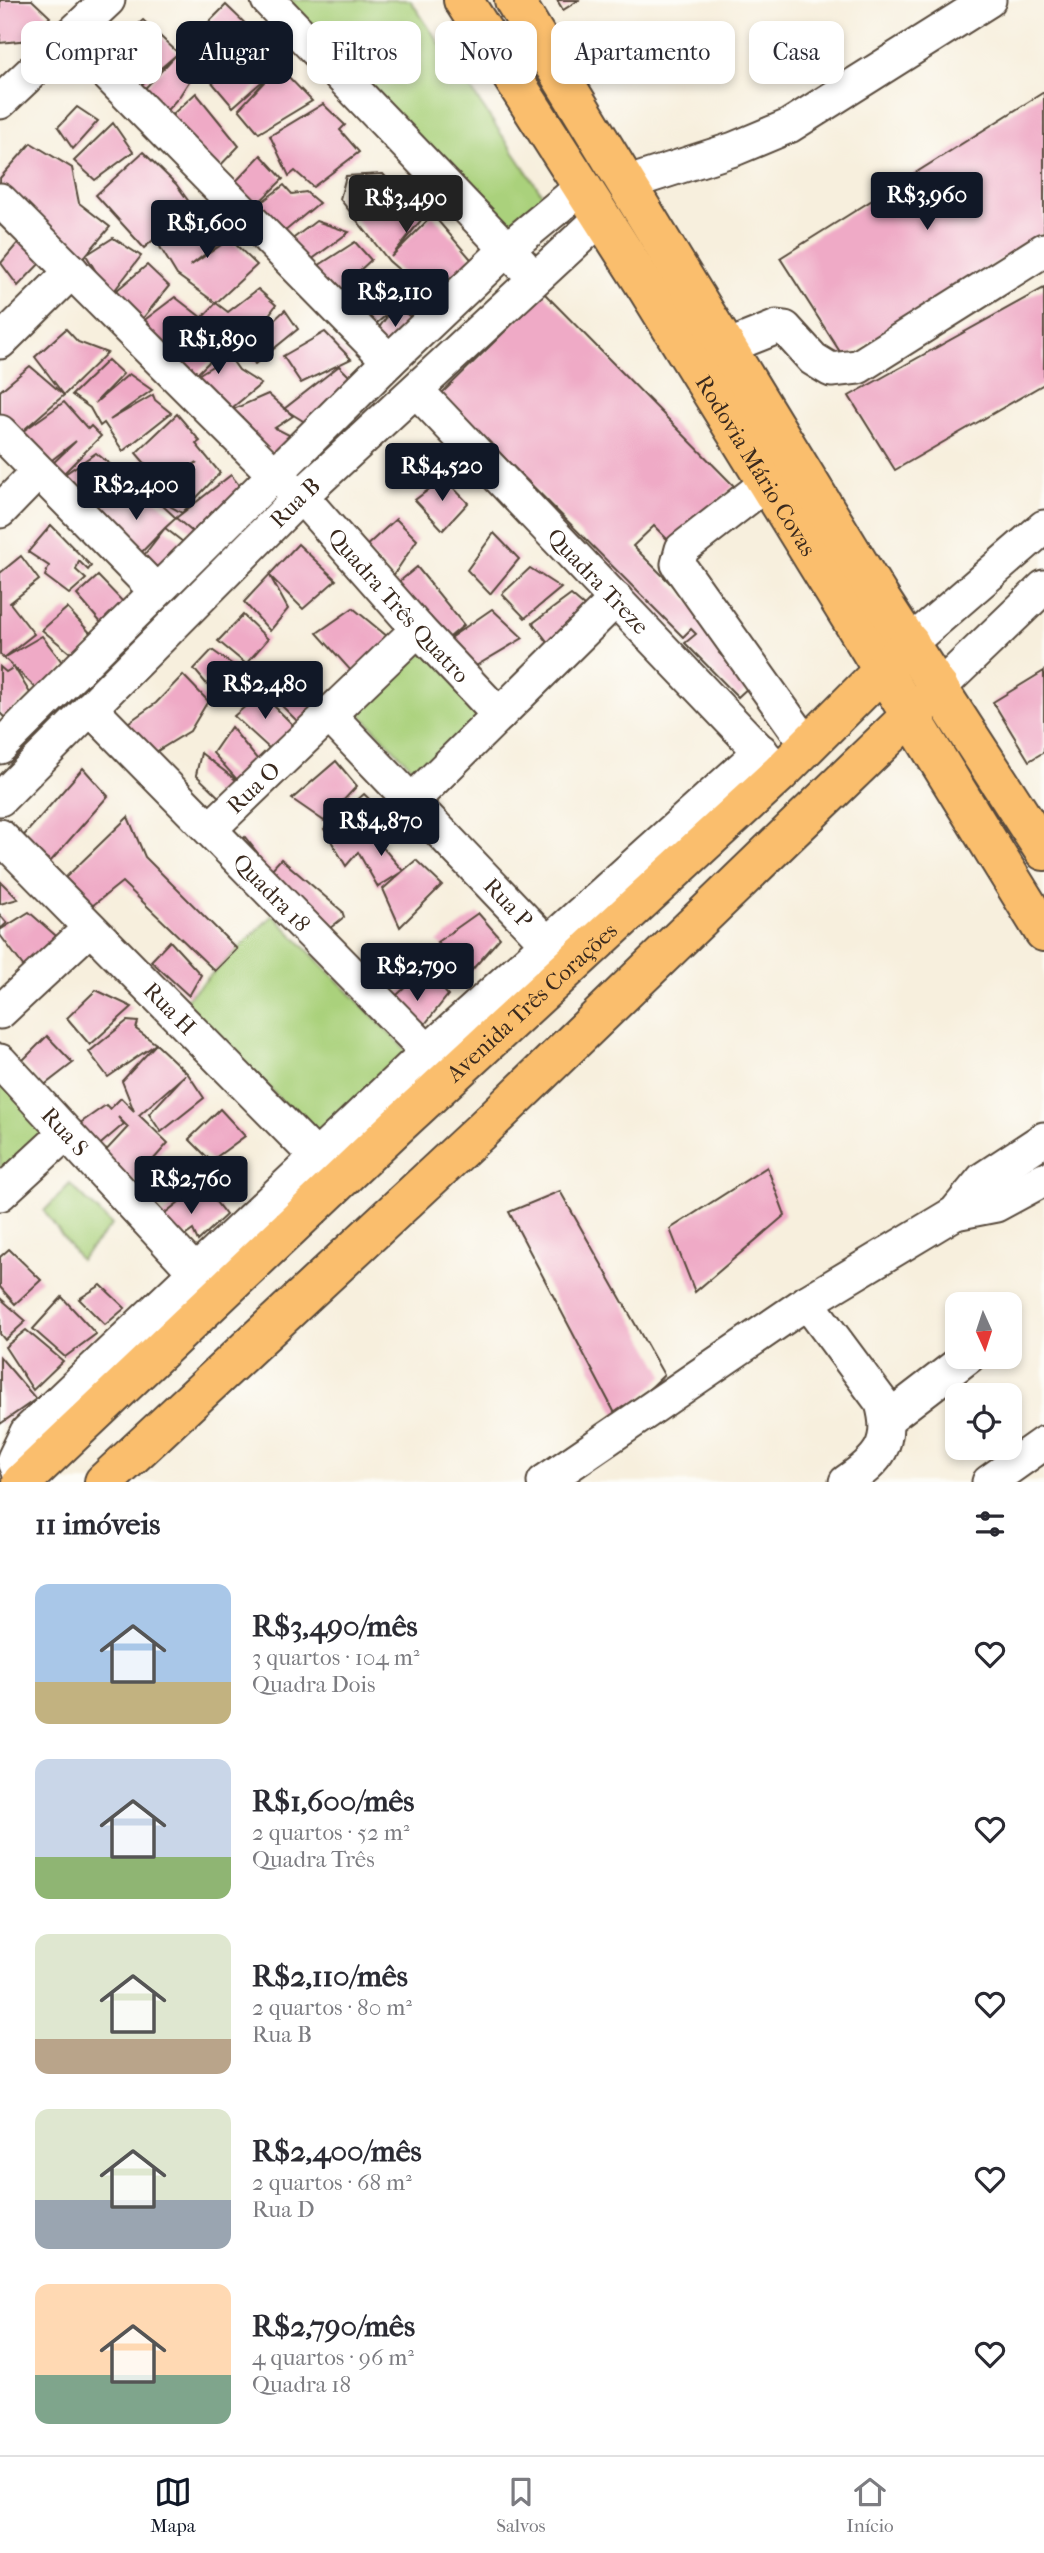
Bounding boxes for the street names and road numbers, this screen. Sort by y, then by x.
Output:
street label: Rodovia Mário Covas [690,370,822,561]
street label: Rua B [264,472,326,534]
street label: Quadra Três Quatro [322,523,475,689]
street label: Quadra Treze [541,523,654,640]
street label: Rua O [221,756,286,819]
street label: Quadra 18 [227,848,316,938]
street label: Rua P [478,873,538,934]
street label: Avenida Três Corações [440,917,623,1088]
street label: Rua H [138,977,201,1041]
street label: Rua S [36,1102,94,1162]

